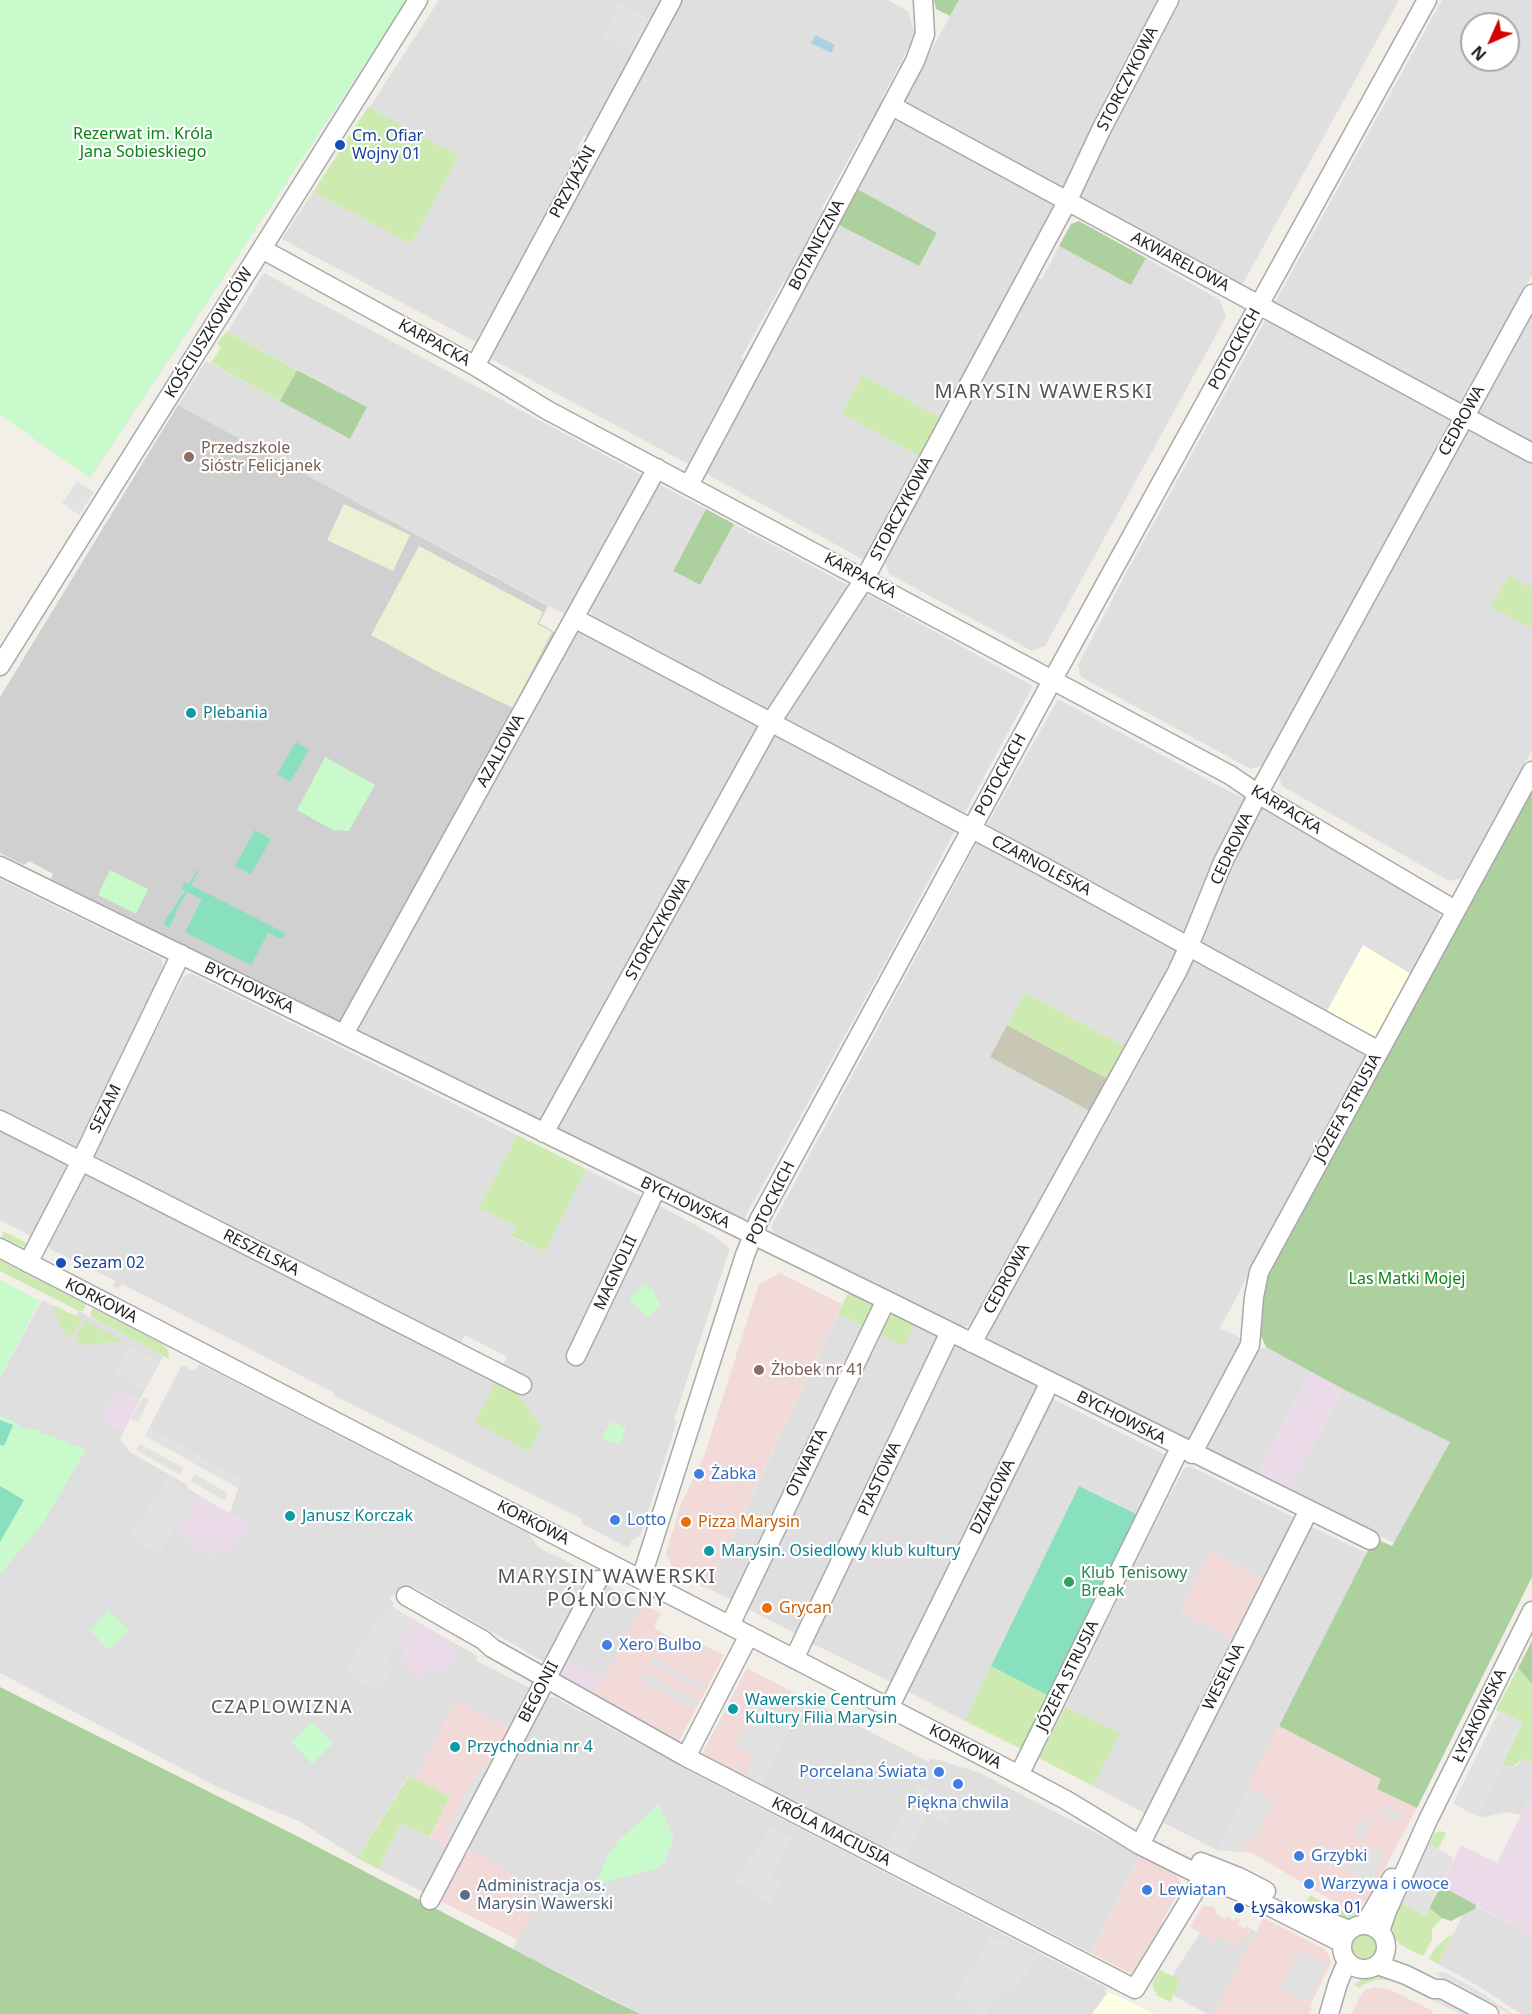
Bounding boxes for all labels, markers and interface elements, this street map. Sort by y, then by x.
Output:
north arrow [1460,12,1520,72]
street label: STORCZYKOWA [1093,24,1163,134]
text: N [1466,41,1491,66]
park label: Rezerwat im. Króla Jana Sobieskiego [73,124,213,162]
place label: Cm. Ofiar Wojny 01 [352,126,423,164]
marker: Cm. Ofiar Wojny 01 [333,138,347,152]
street label: PRZYJAŹNI [546,143,600,221]
street label: BOTANICZNA [785,197,849,293]
street label: AKWARELOWA [1128,228,1232,296]
street label: KOŚCIUSZKOWCÓW [161,264,257,402]
street label: POTOCKICH [1205,305,1265,393]
street label: KARPACKA [395,315,473,371]
district label: MARYSIN WAWERSKI [935,380,1153,404]
street label: CEDROWA [1435,382,1489,460]
place label: Przedszkole Sióstr Felicjanek [201,438,322,476]
marker: Przedszkole Sióstr Felicjanek [182,450,196,464]
street label: STORCZYKOWA [867,454,937,564]
street label: KARPACKA [821,549,899,603]
place label: Plebania [203,703,268,723]
marker: Plebania [184,706,198,720]
street label: AZALIOWA [473,711,529,791]
street label: POTOCKICH [971,731,1031,819]
street label: KARPACKA [1247,781,1325,839]
street label: CEDROWA [1207,810,1257,888]
street label: CZARNOLESKA [988,832,1094,900]
street label: STORCZYKOWA [622,874,694,984]
street label: BYCHOWSKA [201,958,297,1018]
street label: JÓZEFA STRUSIA [1310,1050,1386,1166]
street label: SEZAM [86,1082,126,1136]
street label: POTOCKICH [743,1158,799,1248]
street label: BYCHOWSKA [637,1173,733,1233]
street label: RESZELSKA [220,1226,302,1280]
street label: MAGNOLII [590,1233,642,1313]
street label: CEDROWA [980,1240,1034,1318]
place label: Sezam 02 [73,1253,145,1273]
marker: Sezam 02 [54,1256,68,1270]
park label: Las Matki Mojej [1349,1269,1465,1289]
street label: KORKOWA [62,1275,140,1327]
place label: Żłobek nr 41 [771,1360,864,1380]
marker: Żłobek nr 41 [752,1363,766,1377]
street label: BYCHOWSKA [1073,1387,1169,1449]
street label: OTWARTA [782,1426,832,1500]
street label: PIASTOWA [855,1439,905,1519]
street label: DZIAŁOWA [967,1456,1019,1538]
place label: Żabka [711,1464,756,1484]
marker: Żabka [692,1467,706,1481]
street label: KORKOWA [494,1497,572,1549]
place label: Janusz Korczak [302,1506,413,1526]
marker: Janusz Korczak [283,1509,297,1523]
place label: Lotto [627,1510,666,1530]
place label: Pizza Marysin [698,1512,800,1532]
marker: Lotto [608,1513,622,1527]
marker: Pizza Marysin [679,1515,693,1529]
place label: Marysin. Osiedlowy klub kultury [721,1541,960,1561]
marker: Marysin. Osiedlowy klub kultury [702,1544,716,1558]
place label: Klub Tenisowy Break [1081,1563,1187,1601]
district label: MARYSIN WAWERSKI PÓŁNOCNY [498,1565,716,1612]
marker: Klub Tenisowy Break [1062,1575,1076,1589]
place label: Grycan [779,1598,832,1618]
marker: Grycan [760,1601,774,1615]
street label: JÓZEFA STRUSIA [1033,1617,1103,1735]
place label: Xero Bulbo [619,1635,701,1655]
marker: Xero Bulbo [600,1638,614,1652]
street label: WESELNA [1199,1640,1249,1714]
street label: BEGONII [515,1658,563,1726]
street label: ŁYSAKOWSKA [1449,1666,1511,1766]
place label: Wawerskie Centrum Kultury Filia Marysin [745,1690,897,1728]
district label: CZAPLOWIZNA [211,1697,353,1719]
marker: Wawerskie Centrum Kultury Filia Marysin [726,1702,740,1716]
street label: KORKOWA [926,1721,1004,1773]
place label: Przychodnia nr 4 [467,1737,593,1757]
marker: Przychodnia nr 4 [448,1740,462,1754]
place label: Porcelana Świata [799,1762,927,1782]
marker: Porcelana Świata [932,1765,946,1779]
marker: Piękna chwila [951,1777,965,1791]
place label: Piękna chwila [907,1793,1009,1813]
street label: KRÓLA MACIUSIA [768,1794,894,1870]
place label: Grzybki [1311,1846,1367,1866]
marker: Grzybki [1292,1849,1306,1863]
place label: Warzywa i owoce [1321,1874,1449,1894]
place label: Administracja os. Marysin Wawerski [477,1876,613,1914]
marker: Warzywa i owoce [1302,1877,1316,1891]
place label: Lewiatan [1159,1880,1226,1900]
marker: Lewiatan [1140,1883,1154,1897]
marker: Administracja os. Marysin Wawerski [458,1888,472,1902]
place label: Łysakowska 01 [1251,1898,1362,1918]
marker: Łysakowska 01 [1232,1901,1246,1915]

